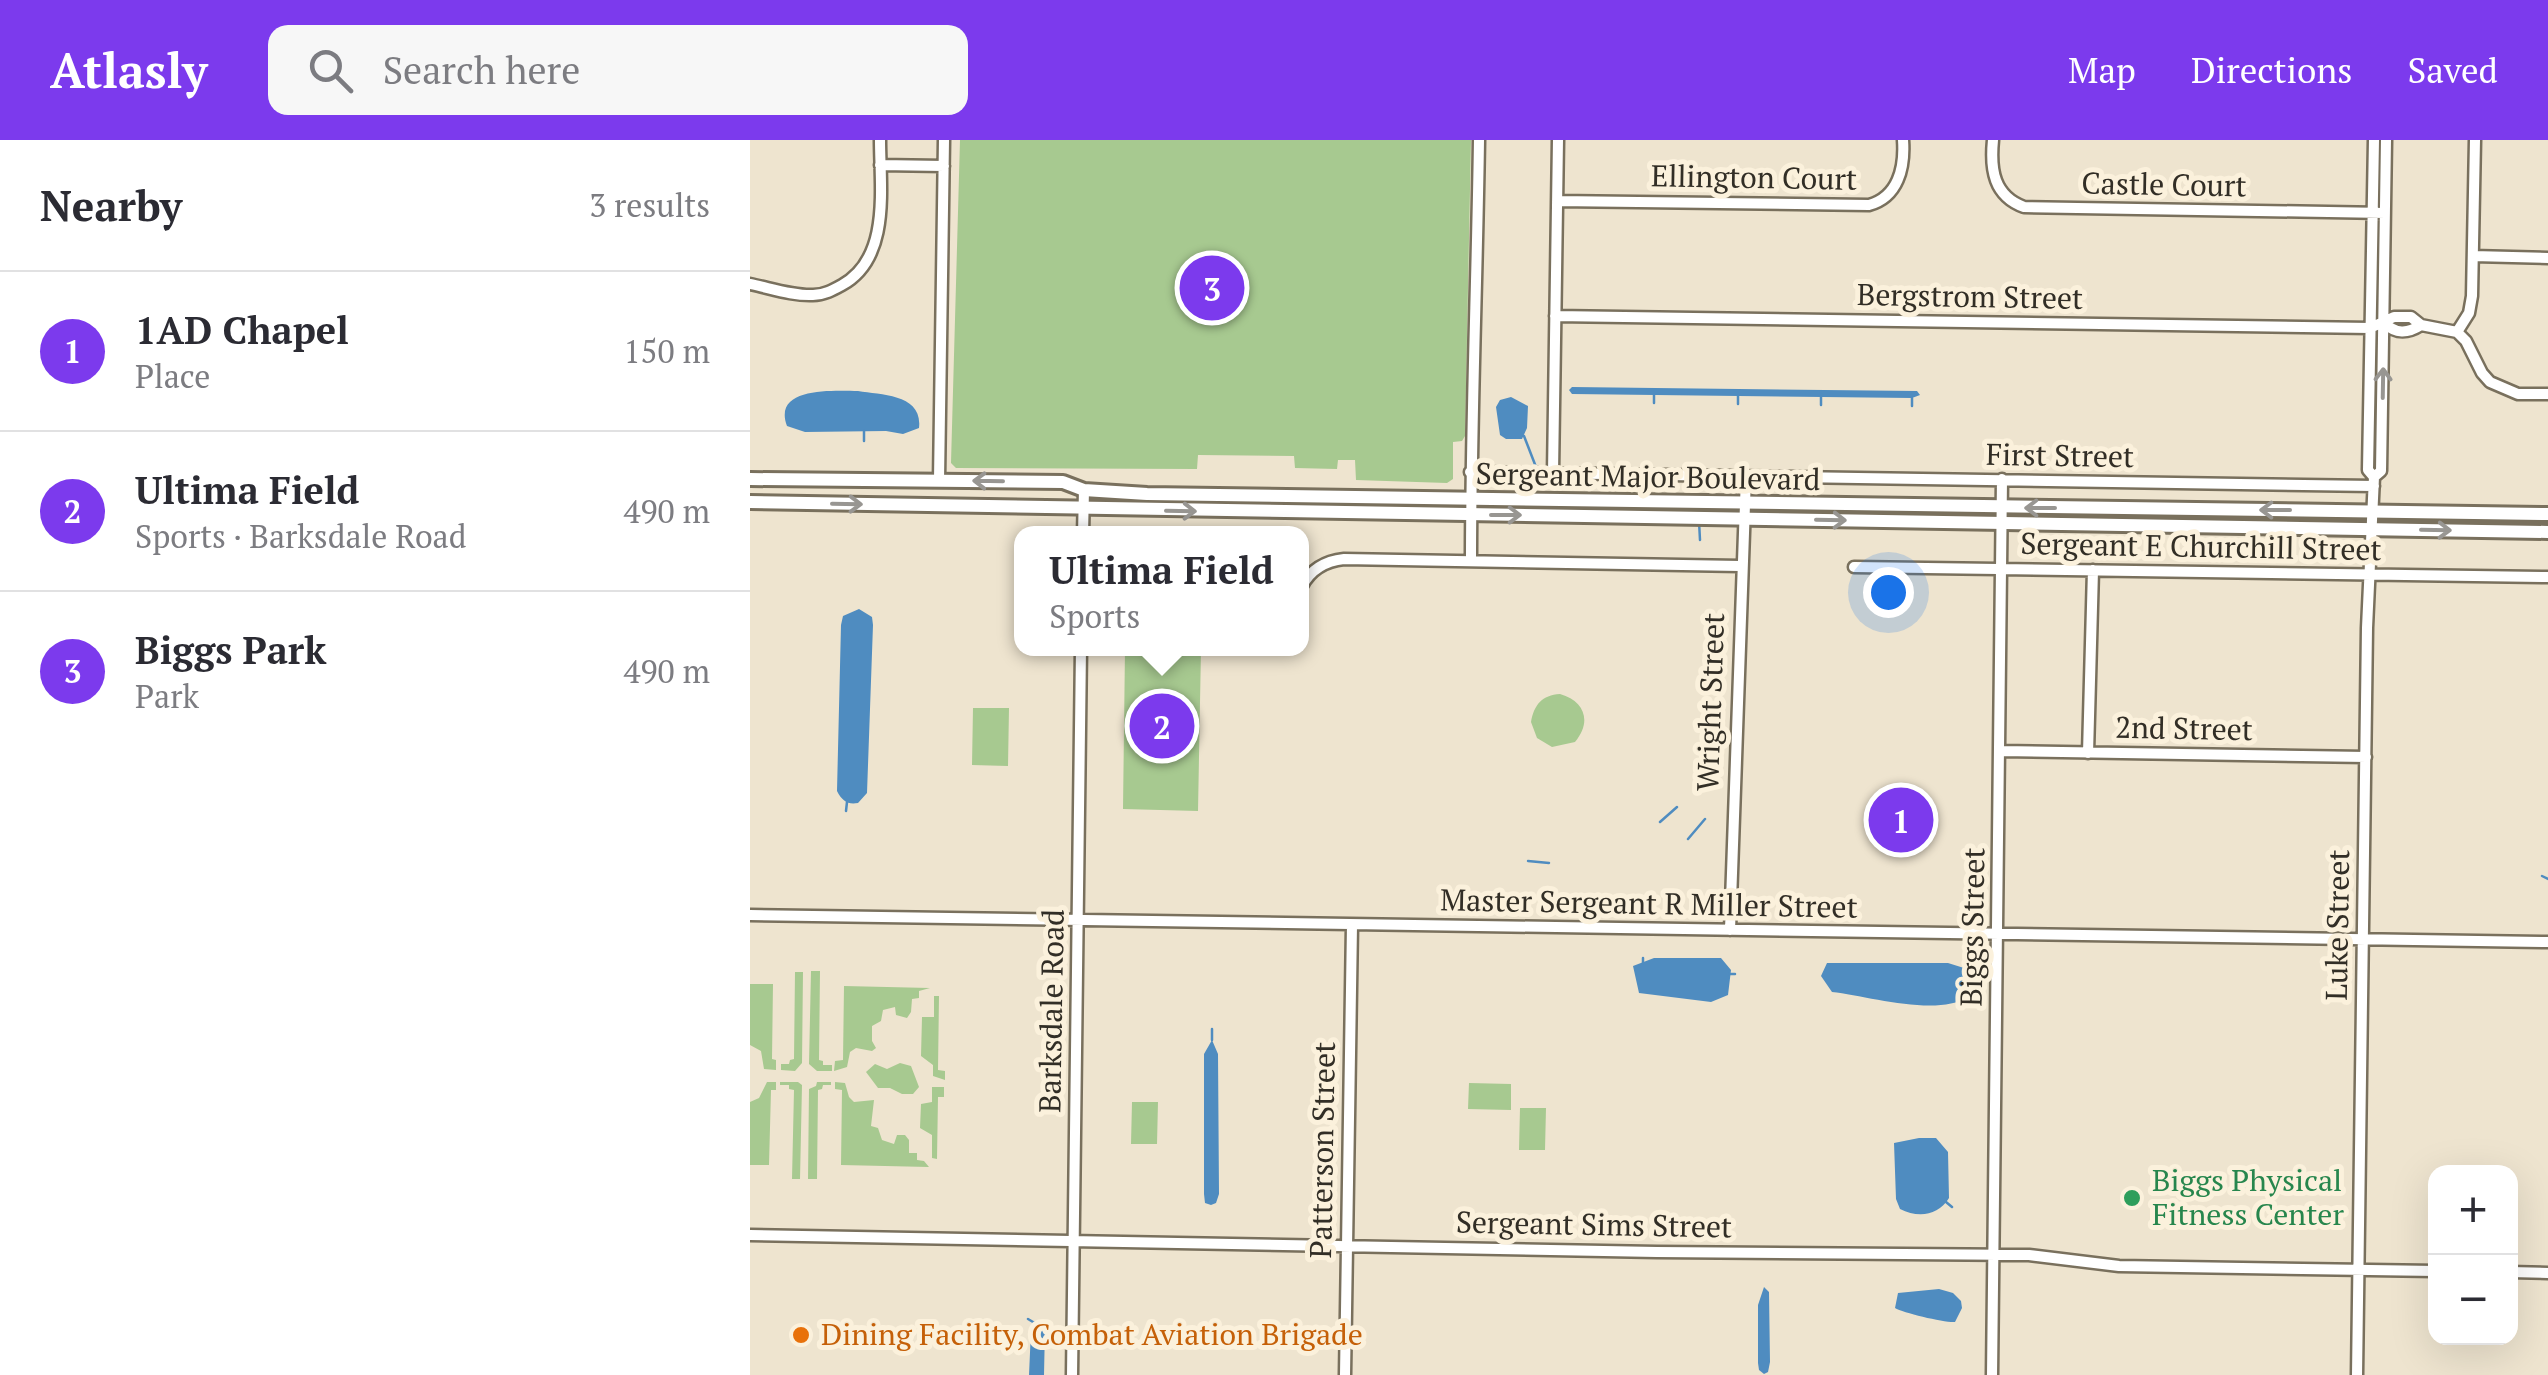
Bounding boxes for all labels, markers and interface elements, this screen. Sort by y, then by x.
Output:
search box [268,25,968,115]
text: Atlasly [50,38,208,102]
icon: search [303,43,358,98]
text: Search here [383,45,580,95]
text: Map [2068,47,2136,93]
text: Directions [2191,47,2352,93]
text: Saved [2407,47,2498,93]
street label: Ellington Court [1651,155,1857,199]
street label: Castle Court [2081,163,2247,205]
text: Nearby [40,177,182,233]
text: 3 results [589,184,710,226]
pin: 3 [1180,250,1244,326]
street label: Bergstrom Street [1857,274,2083,318]
text: 1AD Chapel [135,305,349,355]
text: 1 [63,330,82,372]
text: 150 m [623,330,710,372]
text: Place [135,355,210,397]
one-way arrow [2373,367,2392,399]
street label: First Street [1986,434,2135,476]
street label: Sergeant Major Boulevard [1475,453,1821,499]
text: Ultima Field [135,465,359,515]
one-way arrow [972,472,1004,490]
text: 2 [63,490,82,532]
text: 490 m [623,490,710,532]
one-way arrow [831,494,863,513]
one-way arrow [2025,499,2057,518]
one-way arrow [1164,501,1196,520]
one-way arrow [2260,501,2292,520]
one-way arrow [1489,506,1521,525]
one-way arrow [1814,510,1846,529]
text: Sports · Barksdale Road [135,515,467,557]
one-way arrow [2419,521,2451,540]
street label: Sergeant E Churchill Street [2020,523,2382,569]
popup [1014,526,1309,656]
text: Ultima Field [1049,545,1274,595]
your location [1863,567,1914,618]
text: Sports [1049,595,1140,637]
street label: Wright Street [1687,612,1733,792]
text: Biggs Park [135,625,326,675]
text: 3 [63,650,82,692]
text: 490 m [623,650,710,692]
text: Park [135,675,199,717]
pin: 2 [1130,688,1194,764]
street label: 2nd Street [2115,707,2253,749]
pin: 1 [1868,782,1934,858]
street label: Biggs Street [1951,847,1993,1007]
street label: Luke Street [2316,849,2358,1001]
street label: Master Sergeant R Miller Street [1440,879,1858,927]
street label: Barksdale Road [1029,909,1073,1113]
street label: Patterson Street [1300,1041,1344,1259]
place label: Biggs Physical Fitness Center [2152,1160,2344,1234]
map controls [2428,1165,2518,1345]
button: + [2428,1165,2518,1255]
marker: Biggs Physical Fitness Center [2121,1187,2143,1209]
street label: Sergeant Sims Street [1456,1202,1732,1246]
button: − [2428,1255,2518,1345]
place label: Dining Facility, Combat Aviation Brigade [821,1314,1363,1354]
marker: Dining Facility, Combat Aviation Brigade [790,1324,812,1346]

